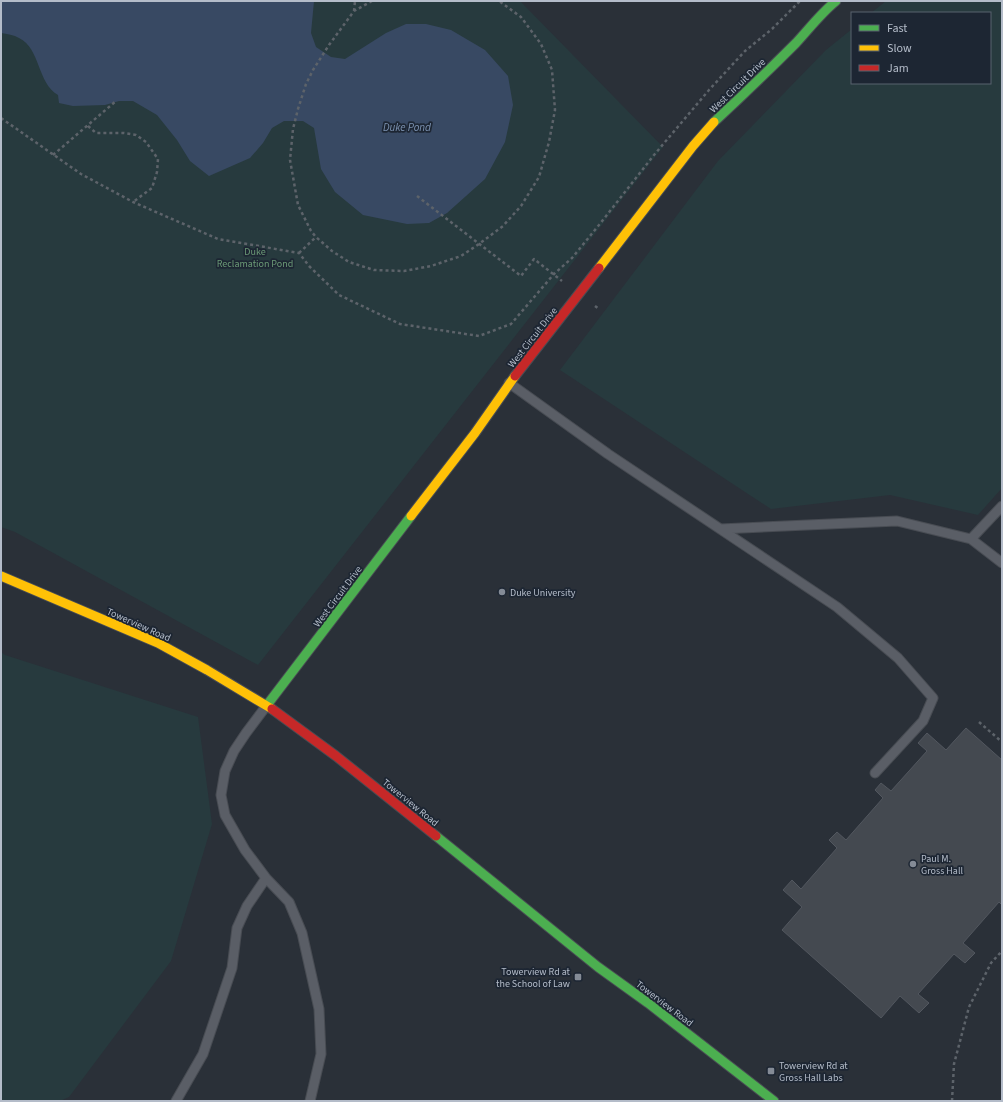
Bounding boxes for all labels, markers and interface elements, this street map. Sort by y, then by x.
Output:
legend [851,12,991,84]
text: Fast [887,20,907,37]
text: Slow [887,40,912,57]
street label: West Circuit Drive [706,55,769,116]
text: Jam [887,60,909,77]
water label: Duke Pond [383,120,432,135]
park label: Duke Reclamation Pond [217,245,293,271]
street label: West Circuit Drive [505,304,561,371]
street label: West Circuit Drive [310,563,365,630]
place label: Duke University [510,586,576,600]
marker: Duke University [497,587,507,597]
street label: Towerview Road [104,605,173,645]
street label: Towerview Road [379,776,441,830]
place label: Paul M. Gross Hall [921,852,963,878]
marker: Paul M. Gross Hall [908,859,918,869]
place label: Towerview Rd at the School of Law [496,965,571,991]
marker: Towerview Rd at the School of Law [573,972,583,982]
street label: Towerview Road [633,978,696,1030]
place label: Towerview Rd at Gross Hall Labs [779,1059,848,1085]
marker: Towerview Rd at Gross Hall Labs [766,1066,776,1076]

